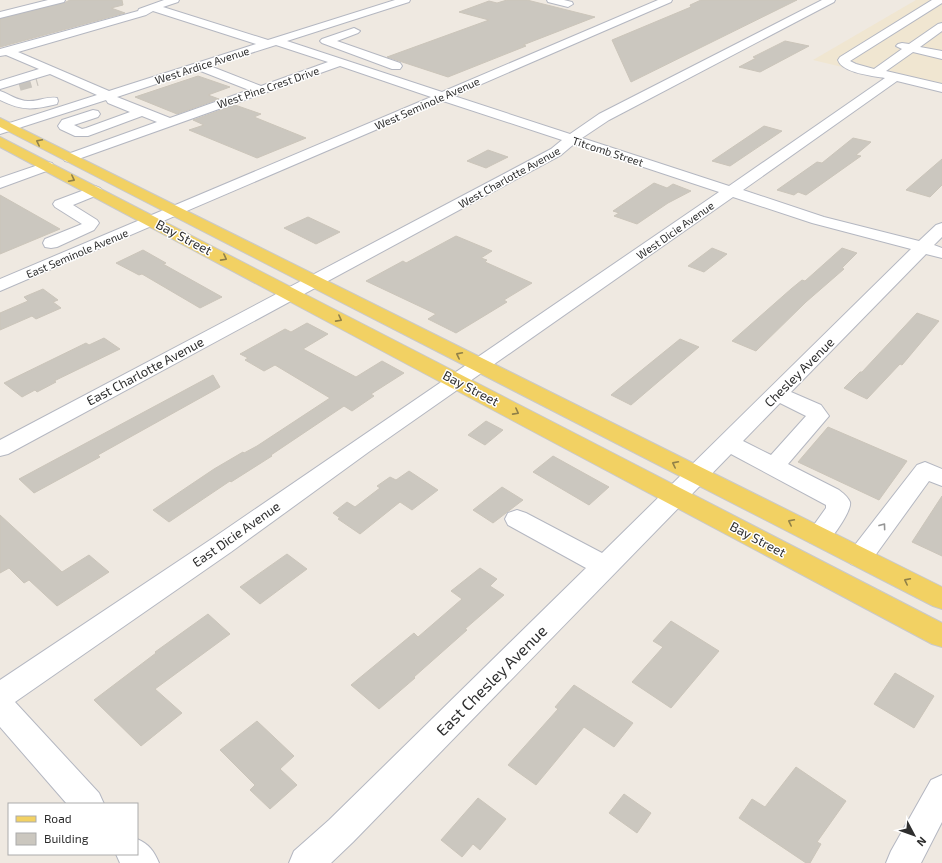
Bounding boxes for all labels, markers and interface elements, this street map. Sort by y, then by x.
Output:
street label: West Ardice Avenue [153,44,251,86]
street label: West Pine Crest Drive [215,63,321,111]
street label: West Seminole Avenue [372,74,482,132]
street label: Titcomb Street [571,133,645,169]
one-way arrow [36,140,44,147]
street label: West Charlotte Avenue [456,144,562,210]
one-way arrow [67,174,75,181]
street label: West Dicie Avenue [634,198,716,262]
street label: Bay Street [153,216,215,258]
street label: East Seminole Avenue [24,226,130,280]
one-way arrow [220,254,227,261]
one-way arrow [335,314,342,322]
street label: East Charlotte Avenue [84,333,206,409]
street label: Chesley Avenue [761,334,837,410]
one-way arrow [456,352,463,360]
street label: Bay Street [440,367,502,409]
one-way arrow [512,407,519,415]
one-way arrow [672,461,679,469]
street label: East Dicie Avenue [189,498,283,570]
street label: Bay Street [727,518,789,560]
one-way arrow [788,520,795,527]
one-way arrow [879,523,886,530]
one-way arrow [904,578,911,586]
street label: East Chesley Avenue [432,621,550,739]
legend [8,803,138,855]
text: Road [44,811,72,825]
north arrow [894,815,934,855]
text: Building [44,831,89,845]
text: N [914,835,929,849]

